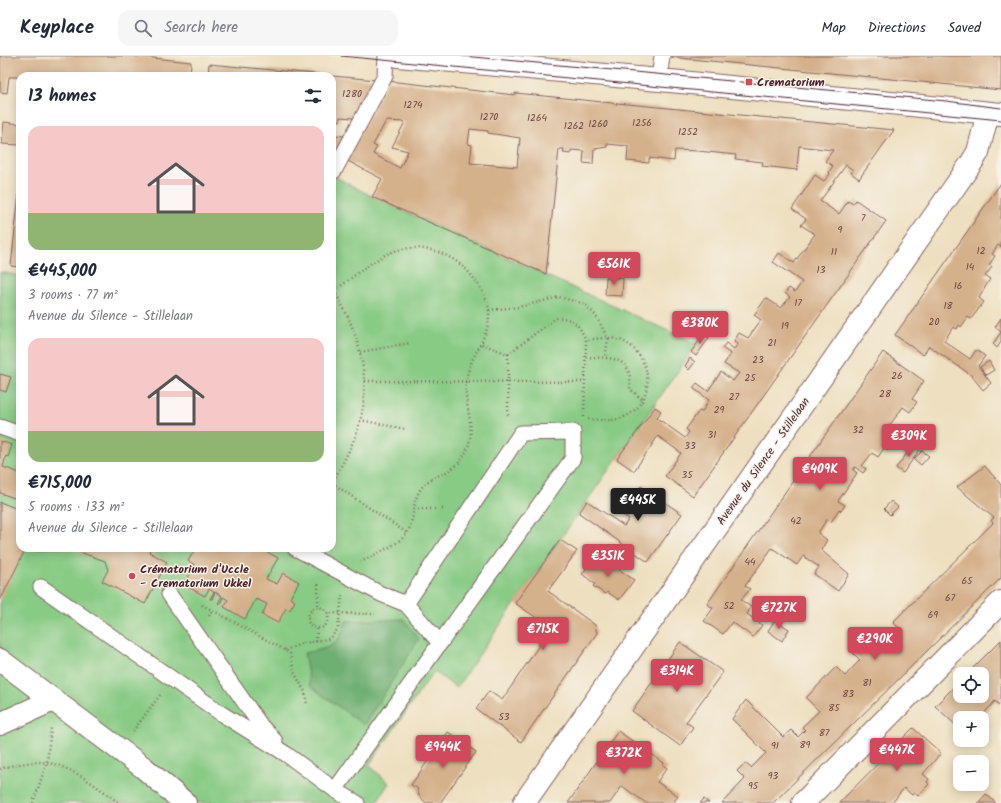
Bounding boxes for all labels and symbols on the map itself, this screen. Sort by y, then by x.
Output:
place label: Crematorium [757,73,825,92]
marker: Crematorium [744,77,754,87]
house number: 1280 [342,86,362,102]
house number: 1274 [403,97,423,113]
house number: 1270 [480,109,498,125]
house number: 1264 [527,110,547,126]
house number: 1256 [632,115,652,131]
house number: 1260 [588,116,608,132]
house number: 1262 [564,118,584,134]
house number: 1252 [678,124,698,140]
house number: 7 [861,210,866,226]
house number: 9 [838,222,843,238]
house number: 12 [977,243,986,259]
house number: 11 [831,244,837,260]
pin: €561K [586,252,642,286]
house number: 14 [966,259,975,275]
house number: 13 [817,262,826,278]
house number: 16 [954,278,962,294]
house number: 17 [794,295,802,311]
house number: 18 [943,298,954,314]
pin: €380K [672,311,728,345]
house number: 20 [929,314,939,330]
house number: 19 [781,318,789,334]
house number: 21 [768,335,776,351]
house number: 23 [752,352,764,368]
house number: 26 [891,368,903,384]
house number: 25 [744,370,756,386]
house number: 28 [879,386,892,402]
house number: 27 [729,389,740,405]
street label: Avenue du Silence - Stillelaan [712,393,815,529]
house number: 29 [714,402,724,418]
house number: 32 [852,422,864,438]
pin: €309K [881,424,937,458]
house number: 31 [708,427,716,443]
house number: 33 [684,438,696,454]
pin: €409K [792,457,848,491]
house number: 35 [681,467,693,483]
pin: €445K [610,488,666,522]
house number: 42 [790,513,802,529]
pin: €351K [580,544,636,578]
house number: 44 [744,554,756,570]
place label: Crématorium d'Uccle - Crematorium Ukkel [140,560,252,593]
marker: Crématorium d'Uccle - Crematorium Ukkel [127,571,137,581]
house number: 65 [962,573,973,589]
house number: 67 [945,590,955,606]
pin: €727K [751,596,807,630]
house number: 52 [723,598,735,614]
house number: 69 [928,607,938,623]
pin: €715K [515,617,571,651]
pin: €290K [847,627,903,661]
pin: €314K [649,659,705,693]
house number: 81 [862,675,872,691]
house number: 83 [842,686,854,702]
house number: 85 [828,700,840,716]
house number: 53 [498,709,510,725]
house number: 87 [819,725,830,741]
pin: €944K [415,735,471,769]
house number: 89 [800,737,811,753]
house number: 91 [771,738,779,754]
pin: €447K [869,738,925,772]
pin: €372K [596,741,652,775]
house number: 93 [768,768,779,784]
house number: 95 [748,778,759,794]

